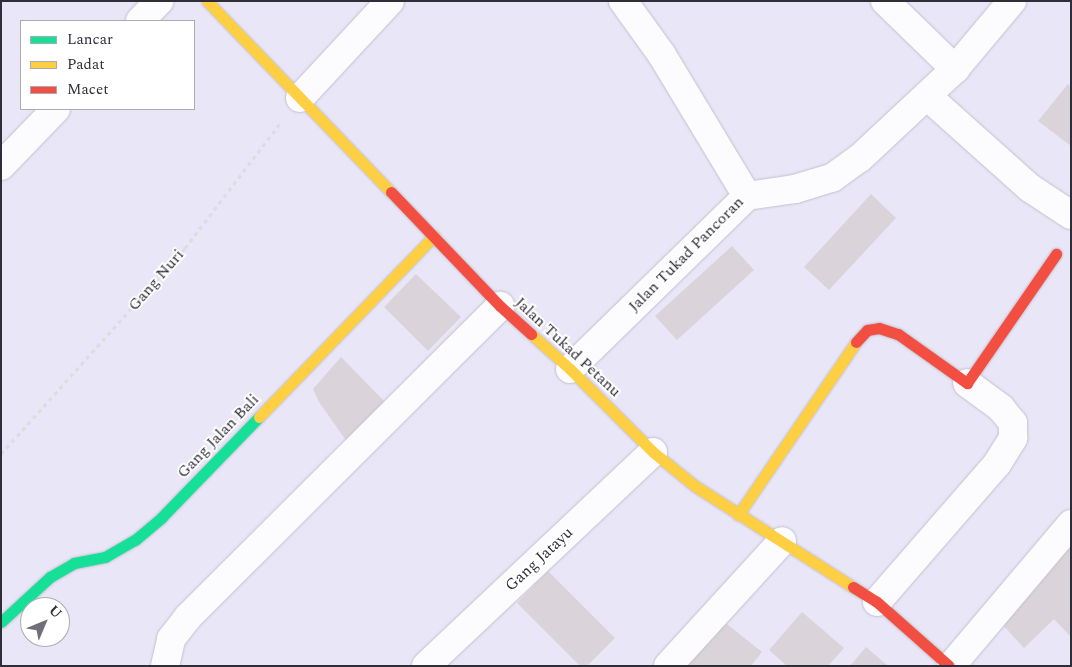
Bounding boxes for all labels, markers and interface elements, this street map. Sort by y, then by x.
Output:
legend [20,20,195,110]
text: Lancar [67,28,113,51]
text: Padat [67,53,105,76]
text: Macet [67,78,108,101]
street label: Jalan Tukad Pancoran [624,192,748,316]
street label: Gang Nuri [124,245,188,315]
street label: Jalan Tukad Petanu [511,293,625,401]
street label: Gang Jalan Bali [173,390,263,482]
street label: Gang Jatayu [501,523,577,595]
north arrow [20,597,70,647]
text: U [44,600,67,623]

